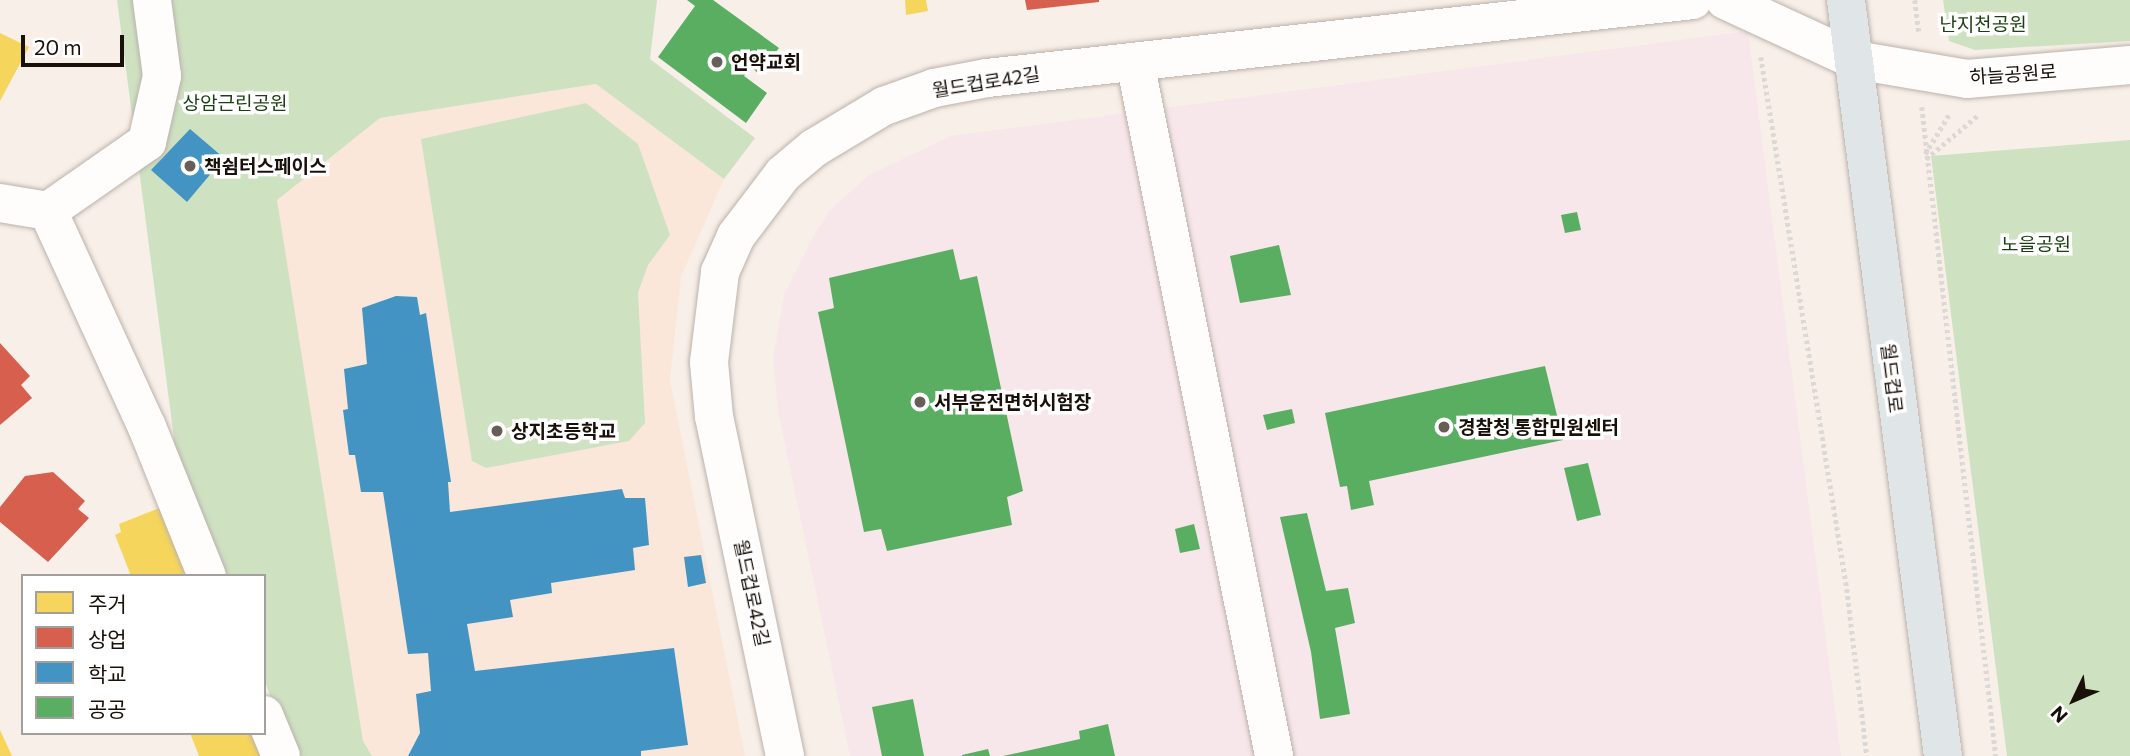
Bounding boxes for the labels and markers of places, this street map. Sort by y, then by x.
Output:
place label: 언약교회 [731,51,801,73]
marker: 언약교회 [709,54,725,70]
place label: 책쉼터스페이스 [204,155,326,177]
marker: 책쉼터스페이스 [182,158,198,174]
place label: 서부운전면허시험장 [934,391,1091,413]
marker: 서부운전면허시험장 [912,394,928,410]
place label: 경찰청 통합민원센터 [1458,416,1619,438]
marker: 경찰청 통합민원센터 [1436,419,1452,435]
place label: 상지초등학교 [511,420,616,442]
marker: 상지초등학교 [489,423,505,439]

